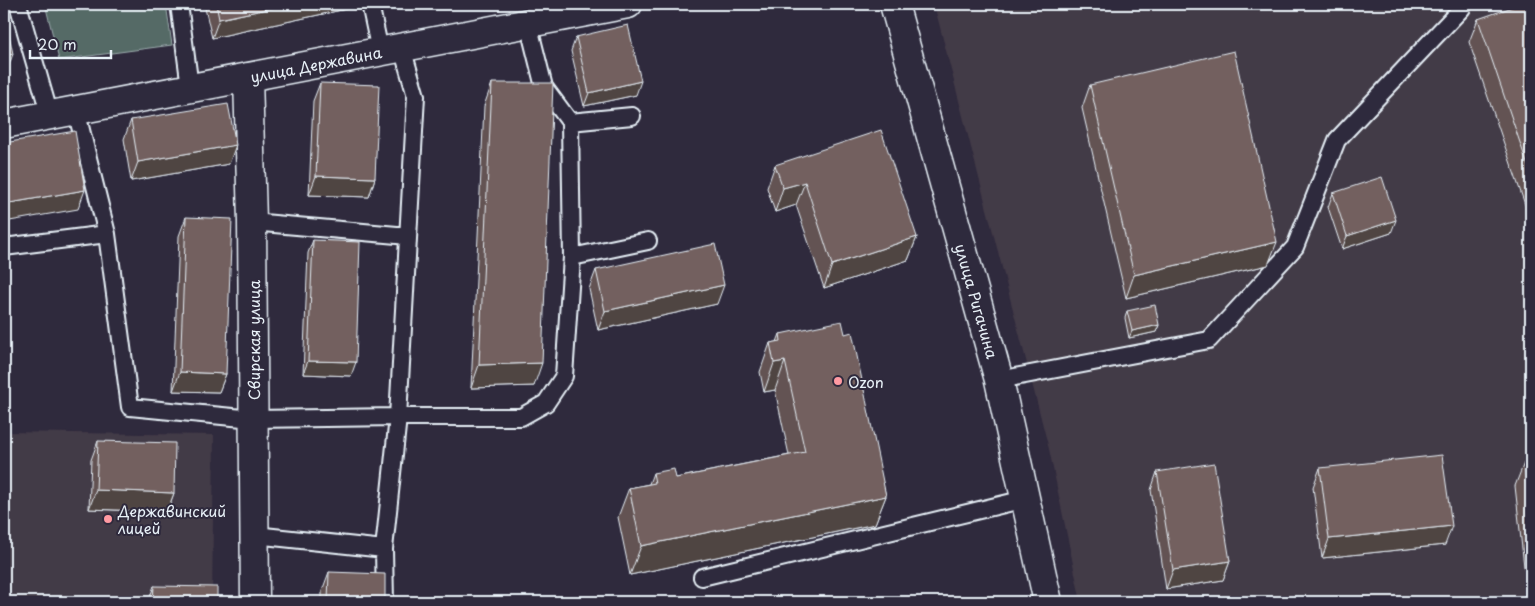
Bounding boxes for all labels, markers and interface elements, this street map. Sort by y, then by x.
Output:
scale bar [30,28,111,60]
text: 20 m [38,32,77,55]
street label: улица Державина [248,40,384,88]
street label: улица Ригачина [950,241,1005,362]
street label: Свирская улица [242,279,265,400]
place label: Ozon [848,370,884,393]
marker: Ozon [832,375,844,387]
place label: Державинский лицей [117,499,226,539]
marker: Державинский лицей [102,513,114,525]

